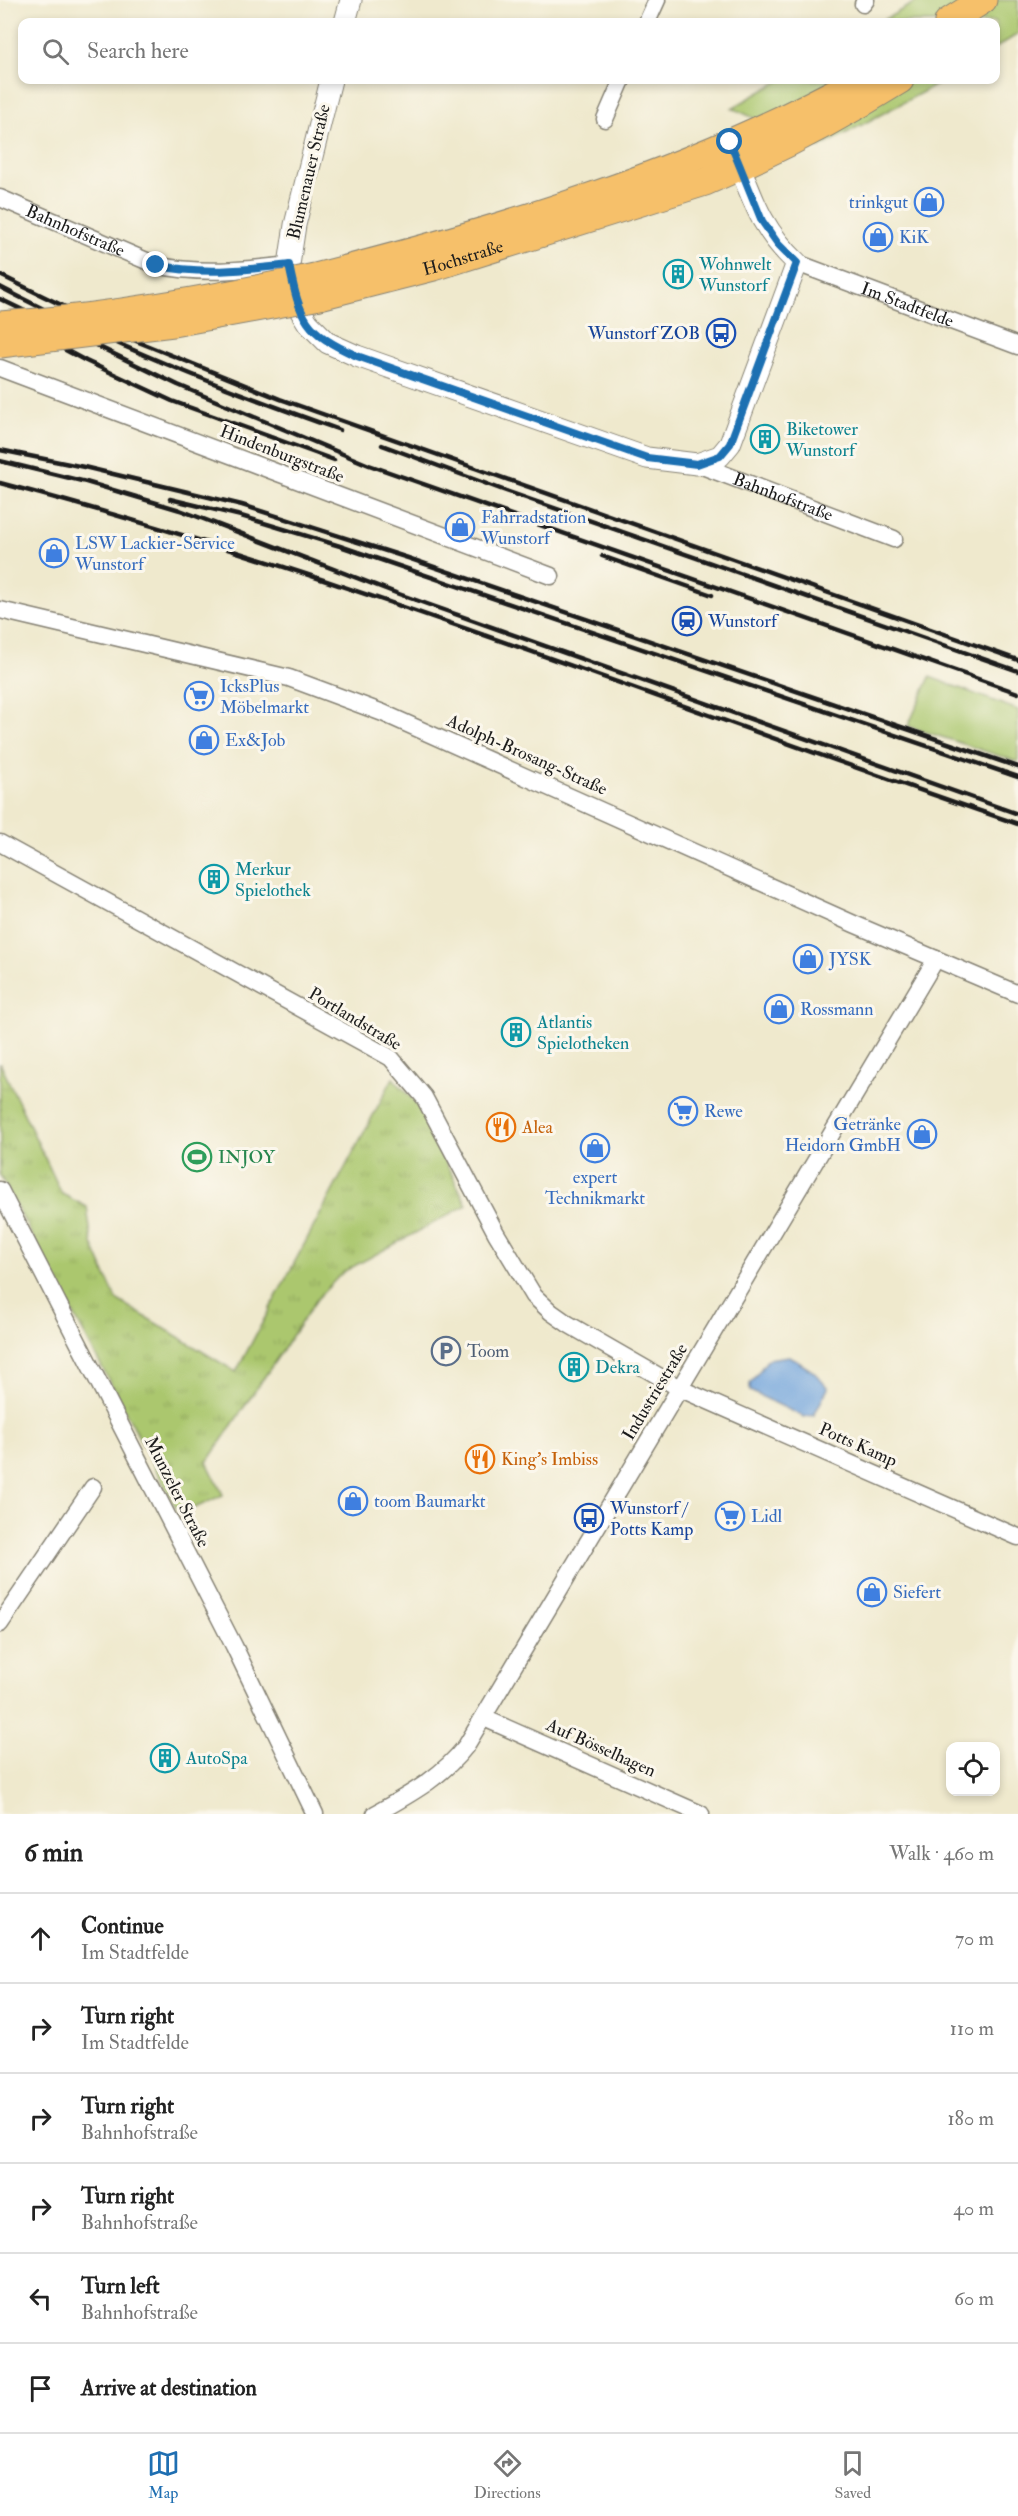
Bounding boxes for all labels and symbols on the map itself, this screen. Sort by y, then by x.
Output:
street label: Blumenauer Straße [282,102,336,242]
route start [716,128,742,154]
shop icon: trinkgut [913,186,945,218]
place label: trinkgut [849,191,908,214]
street label: Bahnhofstraße [22,199,129,262]
shop icon: KiK [862,221,894,253]
place label: KiK [899,226,929,249]
street label: Hochstraße [420,234,507,281]
route end [142,251,168,277]
place label: Wohnwelt Wunstorf [698,253,772,297]
building icon: Wohnwelt Wunstorf [662,258,694,290]
street label: Im Stadtfelde [858,277,957,333]
bus stop icon: Wunstorf ZOB [705,317,737,349]
place label: Wunstorf ZOB [587,322,700,345]
place label: Biketower Wunstorf [785,418,858,462]
street label: Hindenburgstraße [217,420,348,488]
building icon: Biketower Wunstorf [749,423,781,455]
street label: Bahnhofstraße [730,467,837,526]
place label: Fahrradstation Wunstorf [480,506,586,550]
shop icon: Fahrradstation Wunstorf [444,511,476,543]
place label: LSW Lackier-Service Wunstorf [74,532,235,576]
shop icon: LSW Lackier-Service Wunstorf [38,537,70,569]
station icon: Wunstorf [671,605,703,637]
place label: Wunstorf [707,610,780,633]
place label: IcksPlus Möbelmarkt [220,675,309,719]
supermarket icon: IcksPlus Möbelmarkt [183,680,215,712]
street label: Adolph-Brosang-Straße [442,709,611,801]
shop icon: Ex&Job [188,724,220,756]
place label: Ex&Job [225,729,286,752]
place label: Merkur Spielothek [235,858,311,902]
building icon: Merkur Spielothek [198,863,230,895]
shop icon: JYSK [792,943,824,975]
place label: JYSK [828,948,872,971]
street label: Portlandstraße [304,982,406,1056]
shop icon: Rossmann [763,993,795,1025]
place label: Rossmann [800,998,874,1021]
place label: Atlantis Spielotheken [536,1011,629,1055]
building icon: Atlantis Spielotheken [500,1016,532,1048]
supermarket icon: Rewe [667,1095,699,1127]
place label: Rewe [704,1100,743,1123]
restaurant icon: Alea [485,1111,517,1143]
place label: Getränke Heidorn GmbH [785,1113,901,1157]
place label: Alea [521,1116,554,1139]
shop icon: Getränke Heidorn GmbH [906,1118,938,1150]
shop icon: expert Technikmarkt [579,1132,611,1164]
sports icon: INJOY [181,1141,213,1173]
place label: INJOY [218,1146,276,1169]
place label: expert Technikmarkt [545,1166,645,1210]
parking icon: Toom [430,1335,462,1367]
street label: Industriestraße [617,1339,693,1445]
place label: Toom [467,1340,509,1363]
building icon: Dekra [558,1351,590,1383]
place label: Dekra [595,1356,641,1379]
street label: Potts Kamp [815,1418,901,1472]
street label: Munzeler Straße [139,1433,215,1552]
restaurant icon: King's Imbiss [464,1443,496,1475]
place label: King's Imbiss [501,1448,598,1471]
shop icon: toom Baumarkt [337,1485,369,1517]
place label: toom Baumarkt [374,1490,486,1513]
place label: Wunstorf / Potts Kamp [609,1497,693,1541]
supermarket icon: Lidl [714,1500,746,1532]
bus stop icon: Wunstorf / Potts Kamp [573,1502,605,1534]
place label: Lidl [751,1505,783,1528]
shop icon: Siefert [856,1576,888,1608]
place label: Siefert [893,1581,941,1604]
street label: Auf Bösselhagen [542,1713,659,1782]
building icon: AutoSpa [149,1742,181,1774]
place label: AutoSpa [185,1747,248,1770]

